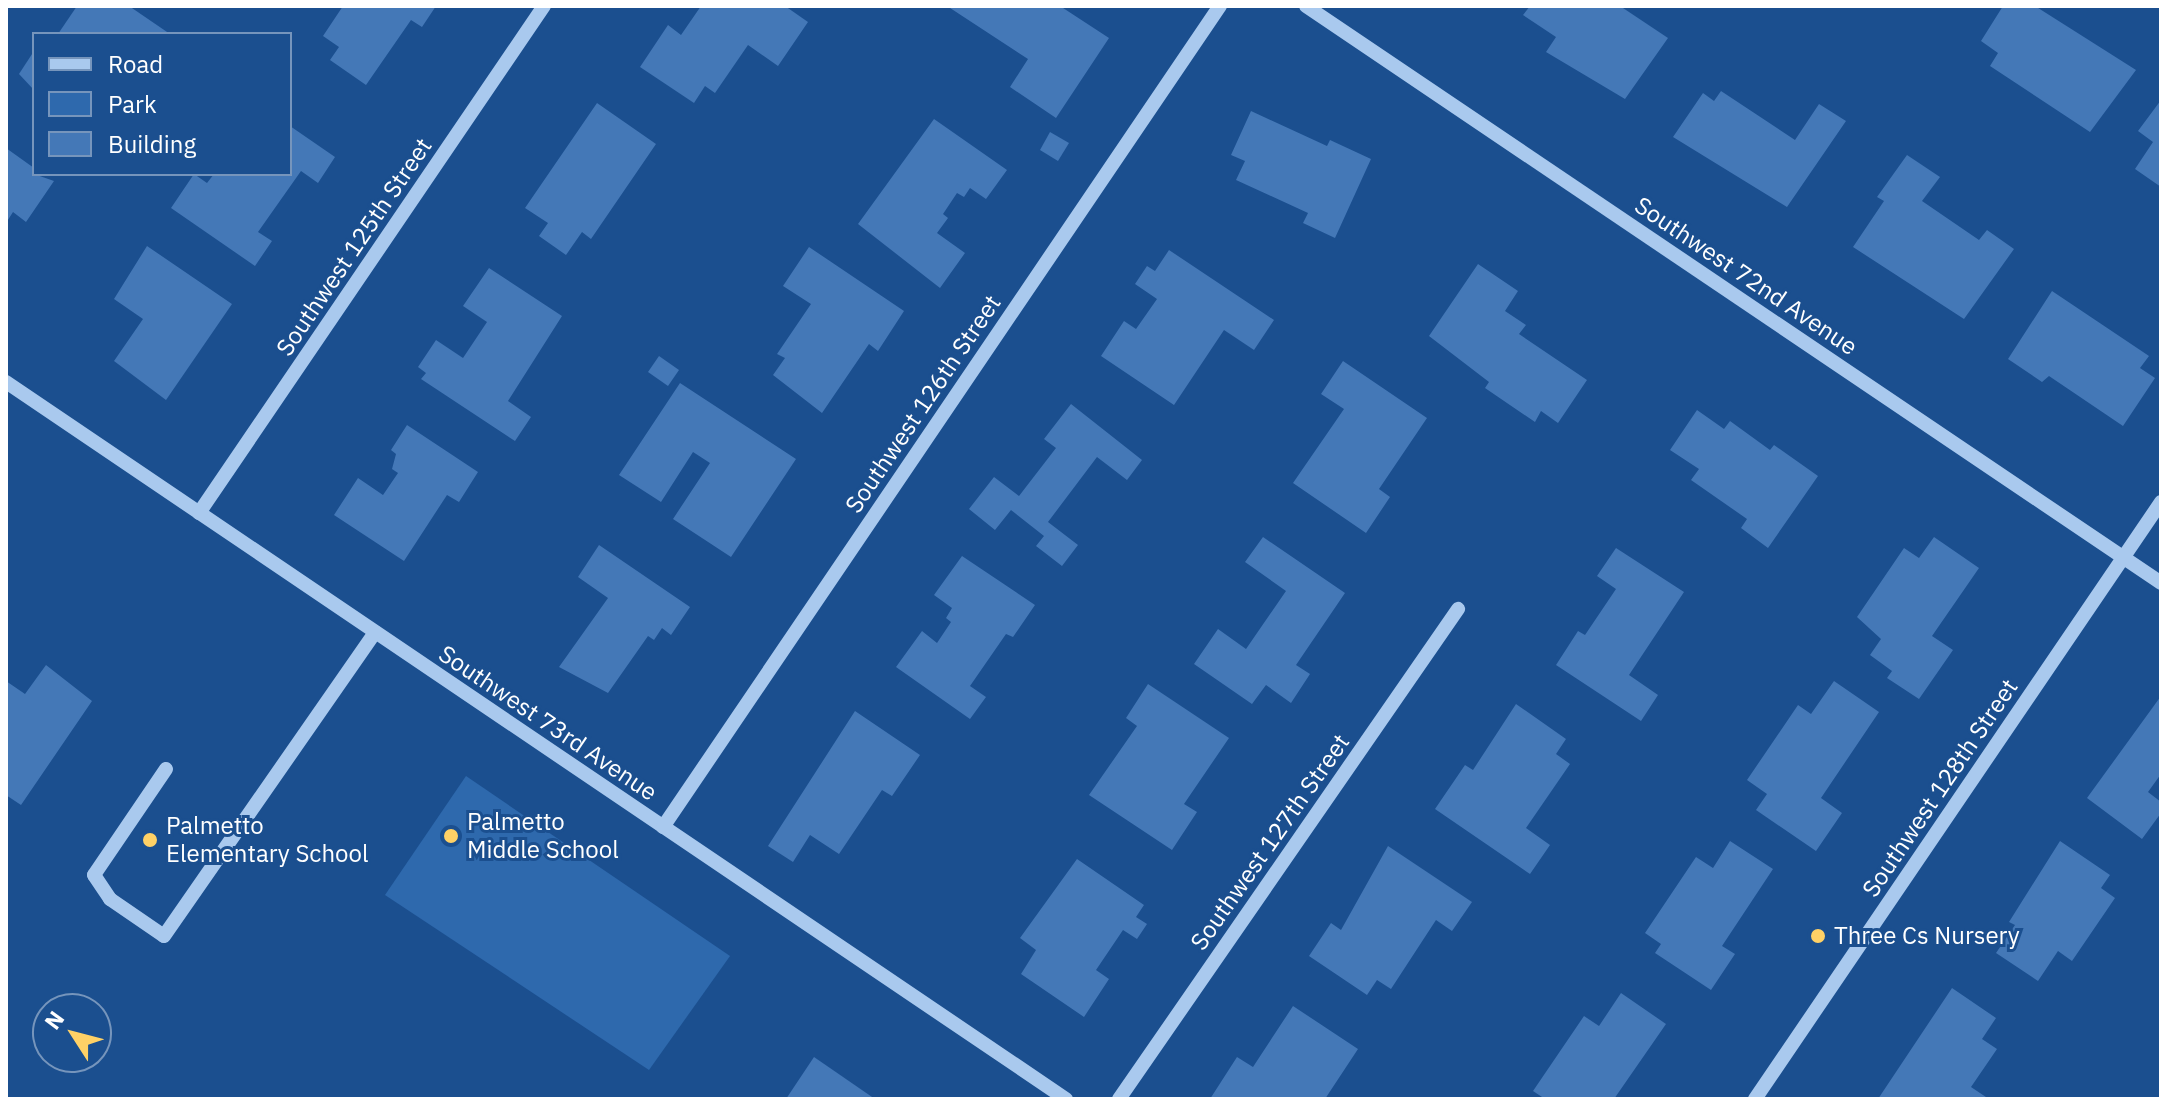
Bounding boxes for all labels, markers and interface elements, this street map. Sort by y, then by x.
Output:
legend [32,32,292,176]
text: Road [108,48,163,80]
text: Park [108,88,157,120]
text: Building [108,128,196,160]
street label: Southwest 125th Street [270,132,438,362]
street label: Southwest 72nd Avenue [1629,191,1863,361]
street label: Southwest 126th Street [839,289,1007,519]
street label: Southwest 73rd Avenue [433,639,663,807]
street label: Southwest 128th Street [1856,673,2024,903]
street label: Southwest 127th Street [1185,729,1355,955]
place label: Palmetto Middle School [467,808,619,864]
place label: Palmetto Elementary School [166,812,368,868]
marker: Palmetto Middle School [442,827,460,845]
marker: Palmetto Elementary School [141,831,159,849]
place label: Three Cs Nursery [1834,922,2020,950]
marker: Three Cs Nursery [1809,927,1827,945]
north arrow [32,993,112,1073]
text: N [37,1005,70,1035]

